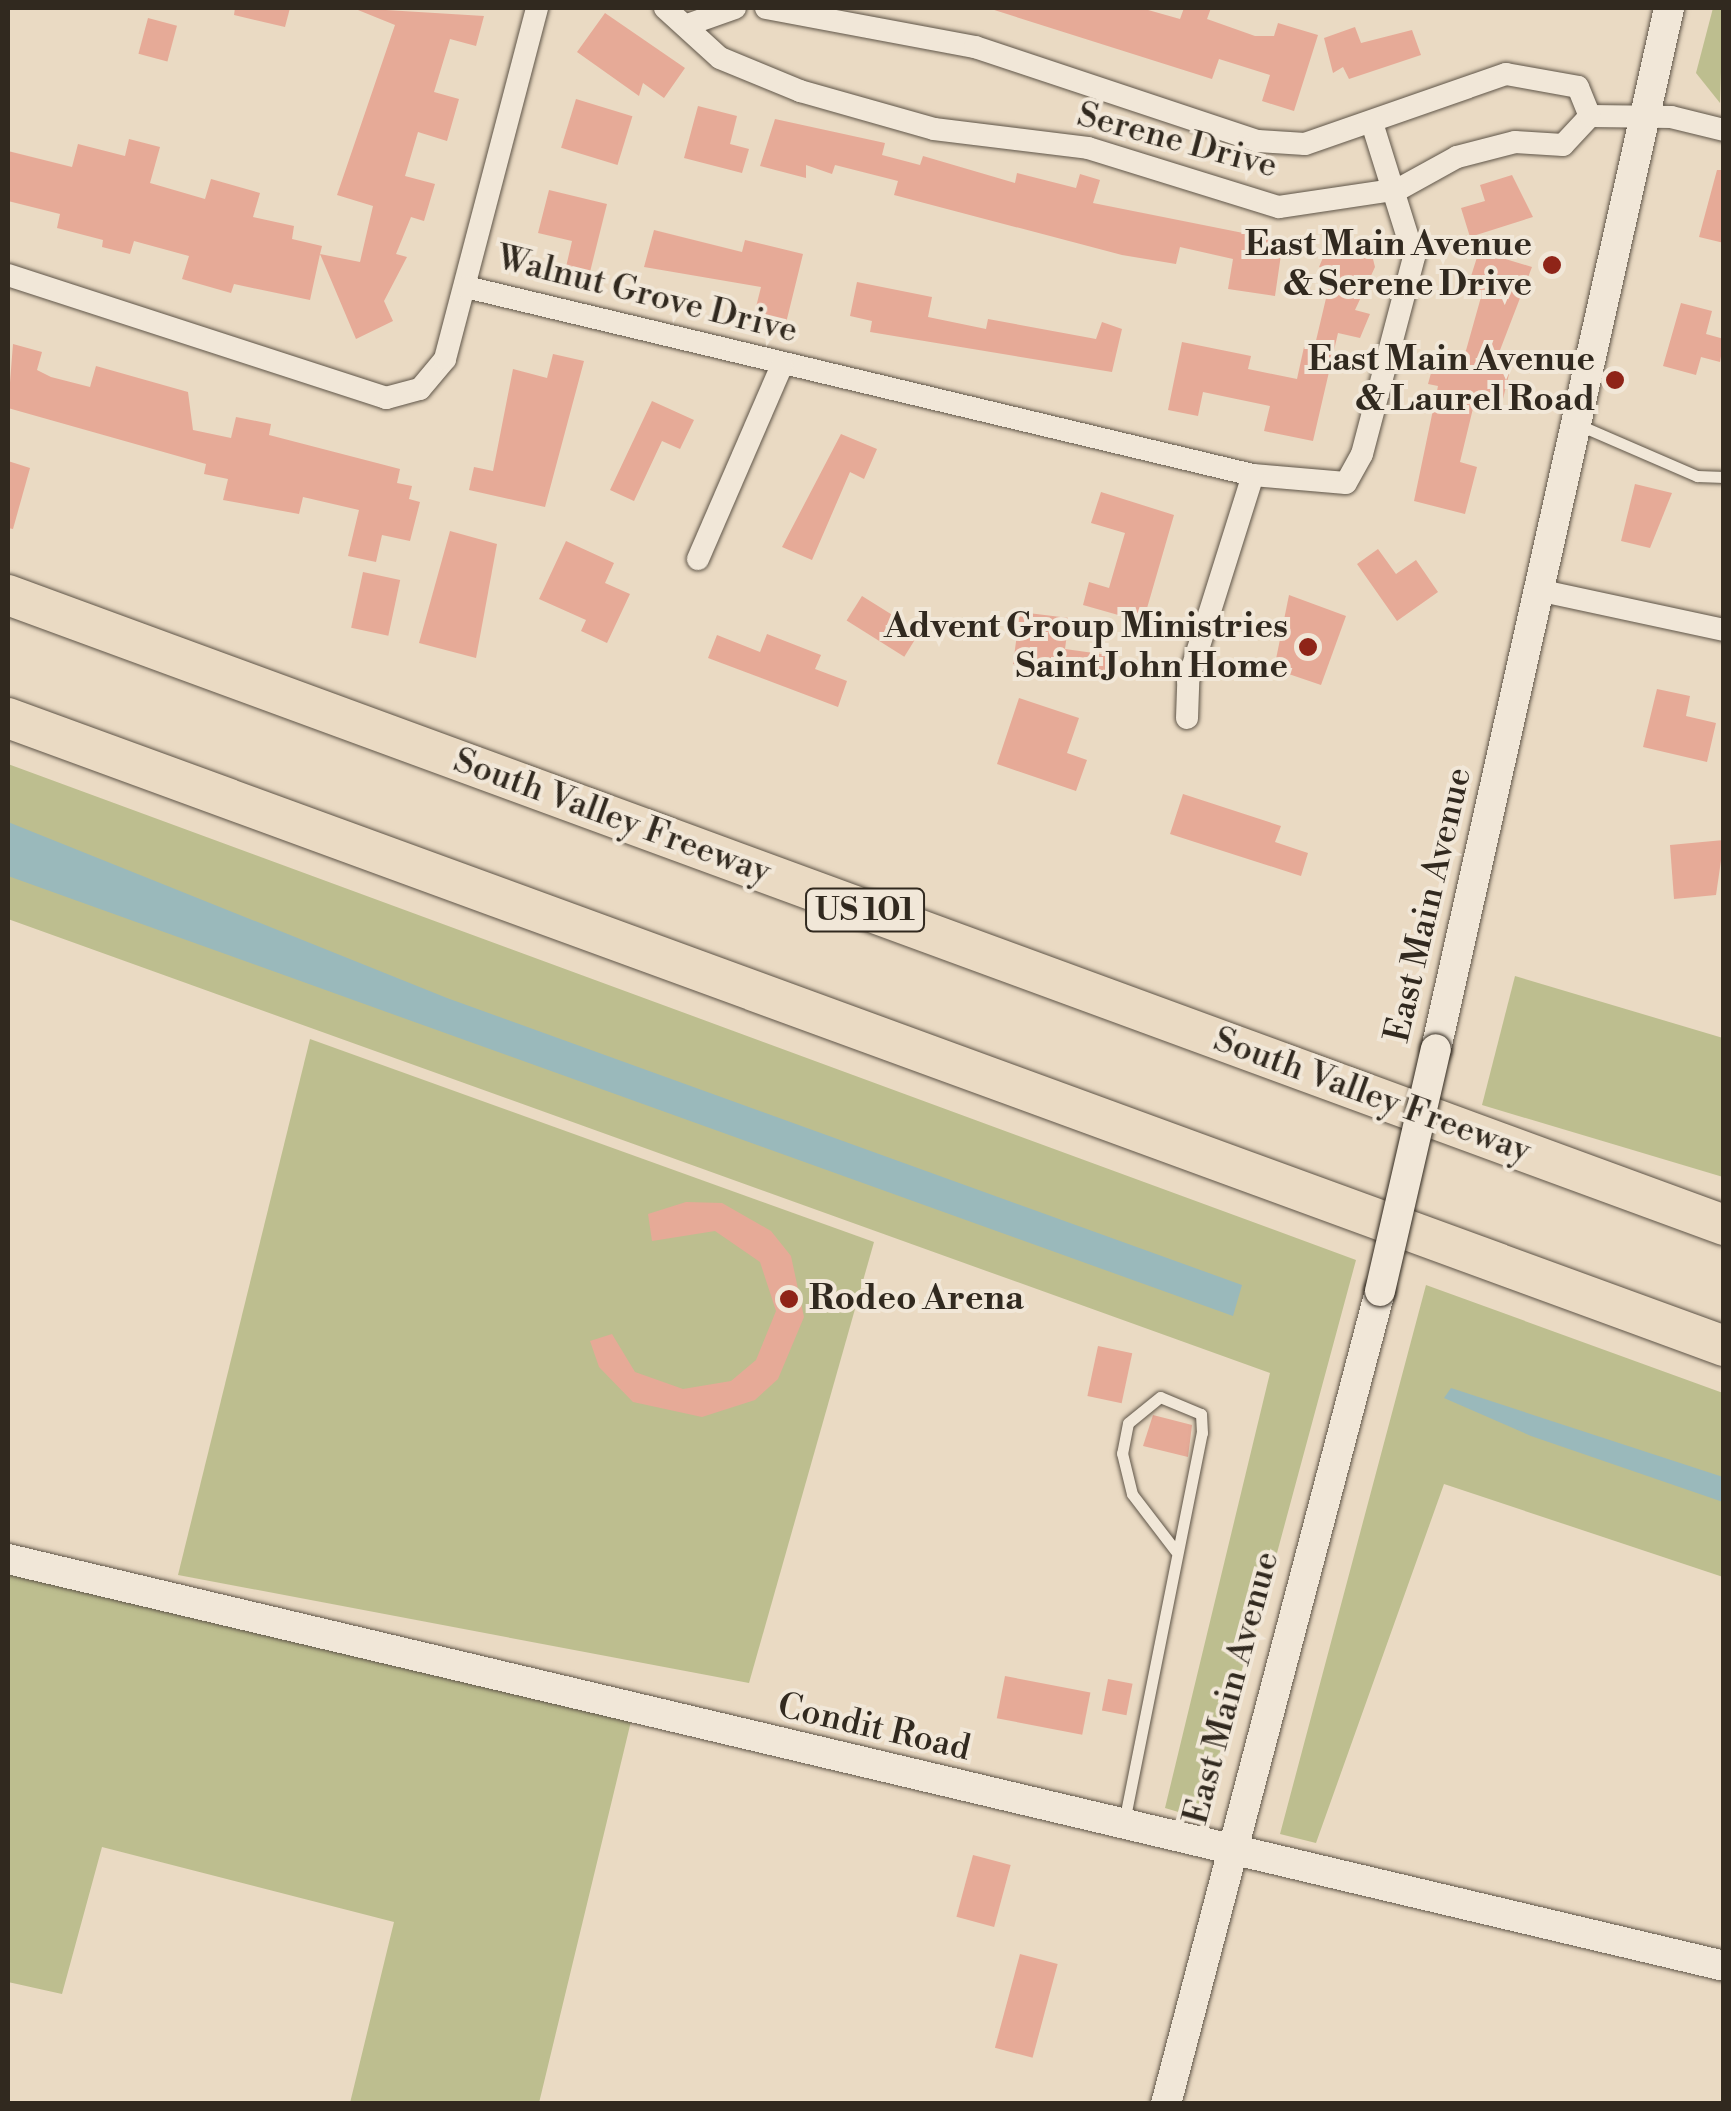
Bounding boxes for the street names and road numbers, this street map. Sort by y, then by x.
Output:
street label: Serene Drive [1072,94,1282,188]
street label: Walnut Grove Drive [492,237,802,353]
street label: South Valley Freeway [448,740,776,894]
street label: East Main Avenue [1377,764,1481,1046]
road number: US 101 [805,883,925,937]
street label: South Valley Freeway [1208,1019,1536,1173]
street label: East Main Avenue [1175,1547,1289,1829]
street label: Condit Road [774,1685,974,1771]

